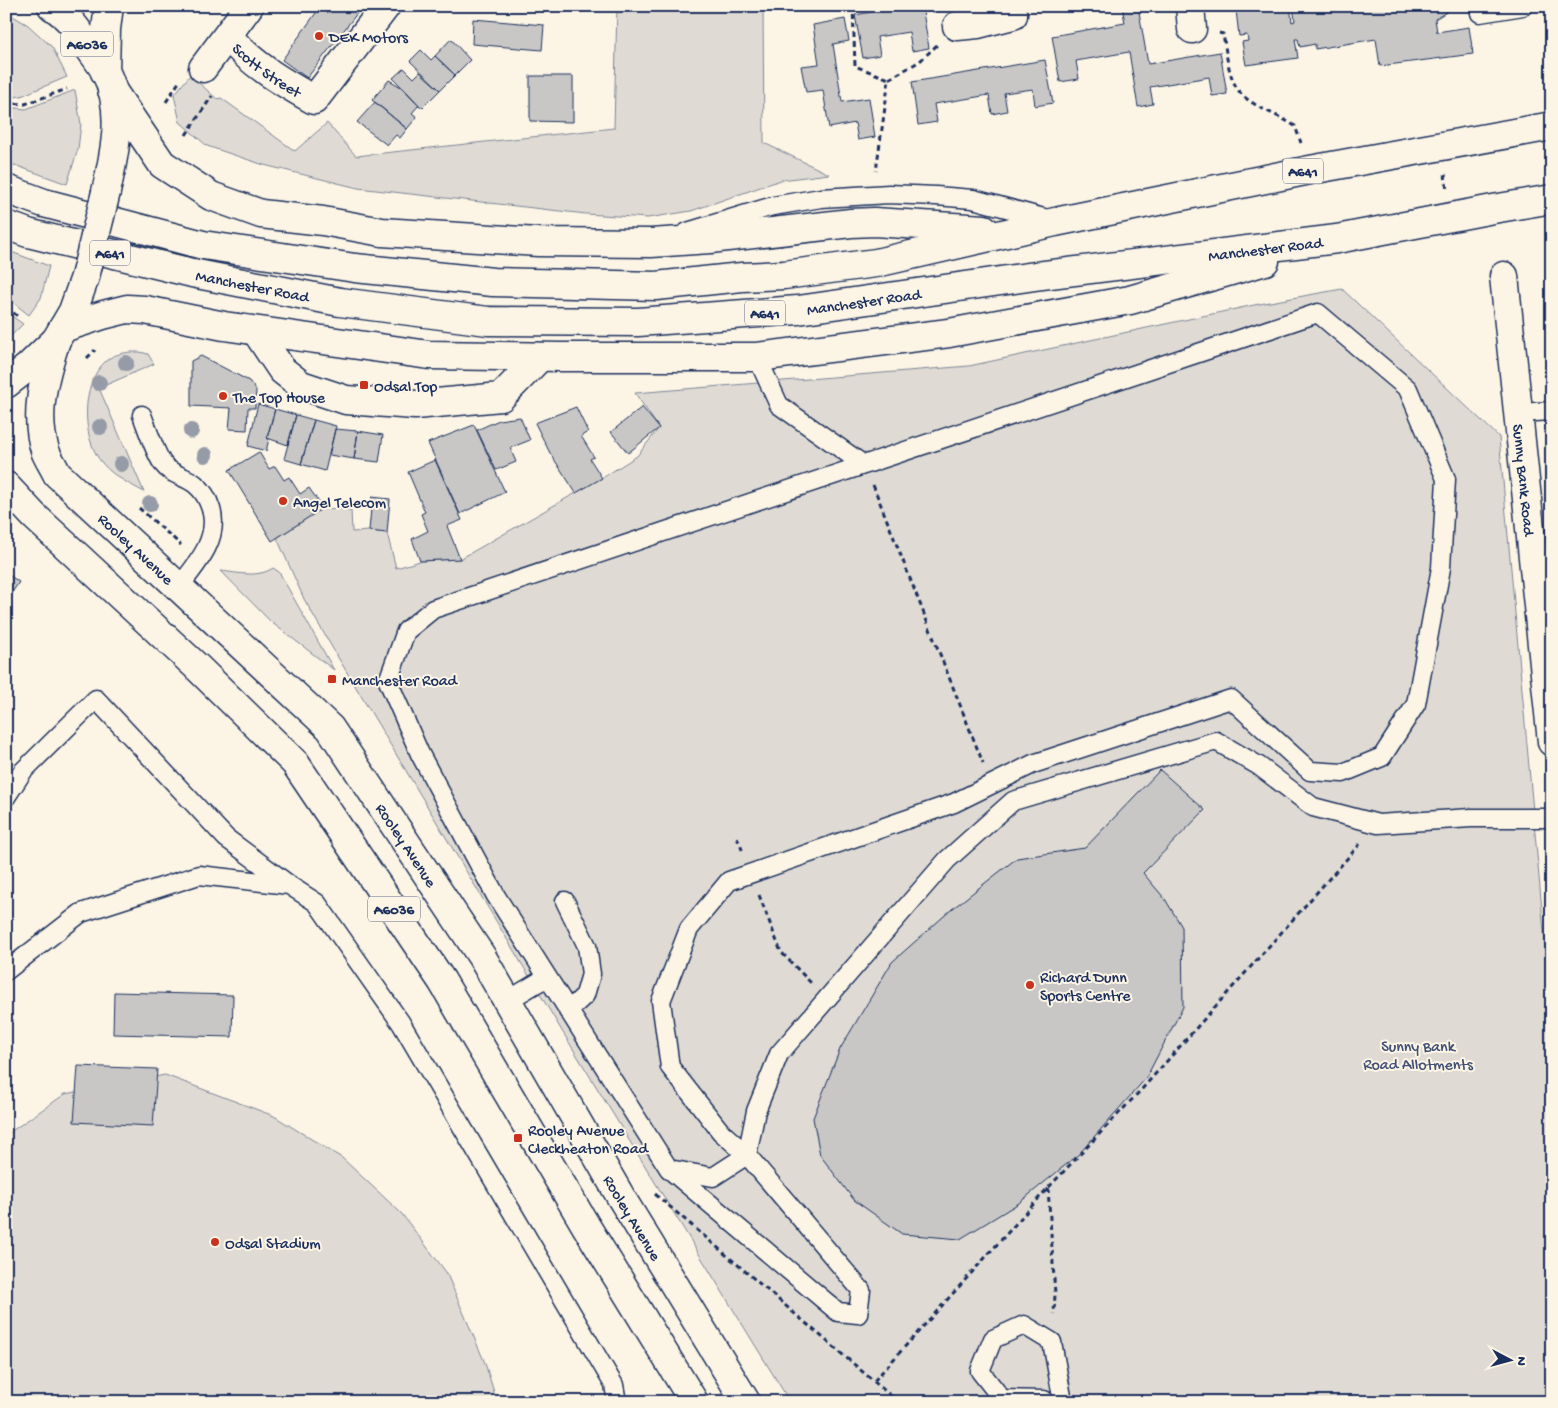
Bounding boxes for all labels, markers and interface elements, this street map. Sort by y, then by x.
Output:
marker: DEK Motors [313,30,325,42]
place label: DEK Motors [328,30,409,49]
road number: A6036 [61,32,113,56]
street label: Scott Street [226,41,305,104]
road number: A641 [1283,158,1323,184]
street label: Manchester Road [1207,235,1325,268]
road number: A641 [90,240,130,266]
street label: Manchester Road [194,268,312,309]
street label: Manchester Road [806,286,924,322]
road number: A641 [745,300,785,326]
marker: Odsal Top [358,379,370,391]
place label: Odsal Top [374,379,438,398]
marker: The Top House [217,390,229,402]
place label: The Top House [232,390,326,409]
street label: Sunny Bank Road [1506,423,1537,539]
marker: Angel Telecom [277,495,289,507]
place label: Angel Telecom [293,495,387,514]
street label: Rooley Avenue [92,511,177,591]
marker: Manchester Road [326,673,338,685]
place label: Manchester Road [342,673,459,692]
street label: Rooley Avenue [370,801,439,893]
road number: A6036 [368,896,420,922]
place label: Richard Dunn Sports Centre [1040,970,1131,1007]
marker: Richard Dunn Sports Centre [1024,979,1036,991]
park label: Sunny Bank Road Allotments [1363,1039,1474,1076]
place label: Rooley Avenue Cleckheaton Road [528,1123,650,1160]
marker: Rooley Avenue Cleckheaton Road [512,1132,524,1144]
street label: Rooley Avenue [597,1173,664,1266]
marker: Odsal Stadium [209,1236,221,1248]
place label: Odsal Stadium [225,1236,321,1255]
north arrow [1486,1336,1536,1386]
text: N [1512,1356,1529,1367]

